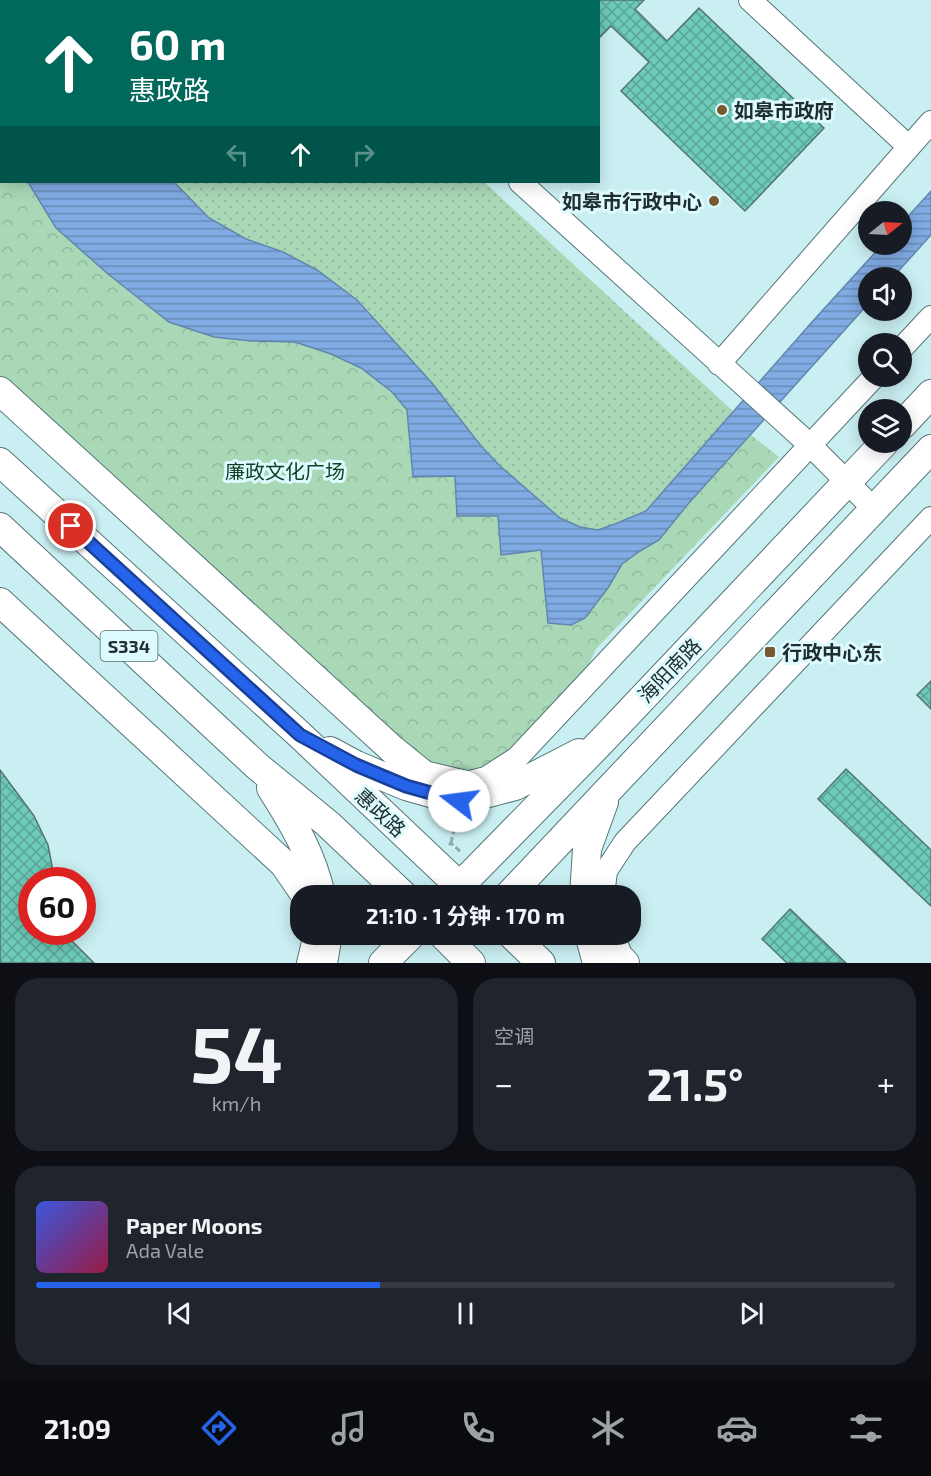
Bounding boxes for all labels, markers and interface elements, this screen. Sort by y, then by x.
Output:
text: 60 m [129,18,226,68]
icon: ahead [30,24,108,102]
text: 惠政路 [129,73,210,105]
place label: 如皋市政府 [734,98,834,122]
marker: 如皋市政府 [715,103,729,117]
icon: left [221,138,254,171]
icon: ahead [284,138,317,171]
icon: right [347,138,380,171]
place label: 如皋市行政中心 [562,189,702,213]
marker: 如皋市行政中心 [707,194,721,208]
north arrow [858,201,912,255]
map controls [858,201,912,453]
button: sound [858,267,912,321]
button: search [858,333,912,387]
button: layers [858,399,912,453]
park label: 廉政文化广场 [225,459,345,483]
pin [45,500,96,551]
icon: arrive [54,509,87,542]
road number: S334 [100,631,158,661]
street label: 海阳南路 [633,633,705,707]
place label: 行政中心东 [782,640,882,664]
marker: 行政中心东 [763,645,777,659]
position arrow [427,769,491,833]
street label: 惠政路 [351,783,411,841]
speed limit sign: 60 [18,867,96,945]
text: 21:10 · 1 分钟 · 170 m [366,902,565,928]
text: 54 [190,1005,283,1099]
text: 空调 [494,1024,534,1048]
text: 21.5° [647,1056,744,1110]
text: − [494,1063,513,1103]
text: + [877,1063,895,1103]
text: km/h [212,1091,261,1115]
text: Paper Moons [126,1212,262,1238]
text: Ada Vale [126,1238,204,1262]
icon: previous [163,1297,196,1330]
icon: pause [449,1297,482,1330]
icon: next [735,1297,768,1330]
icon: directions [198,1407,240,1449]
icon: music [328,1407,370,1449]
icon: phone [457,1407,499,1449]
icon: climate [587,1407,629,1449]
icon: car [716,1407,758,1449]
icon: filters [845,1407,887,1449]
text: 21:09 [44,1412,111,1444]

